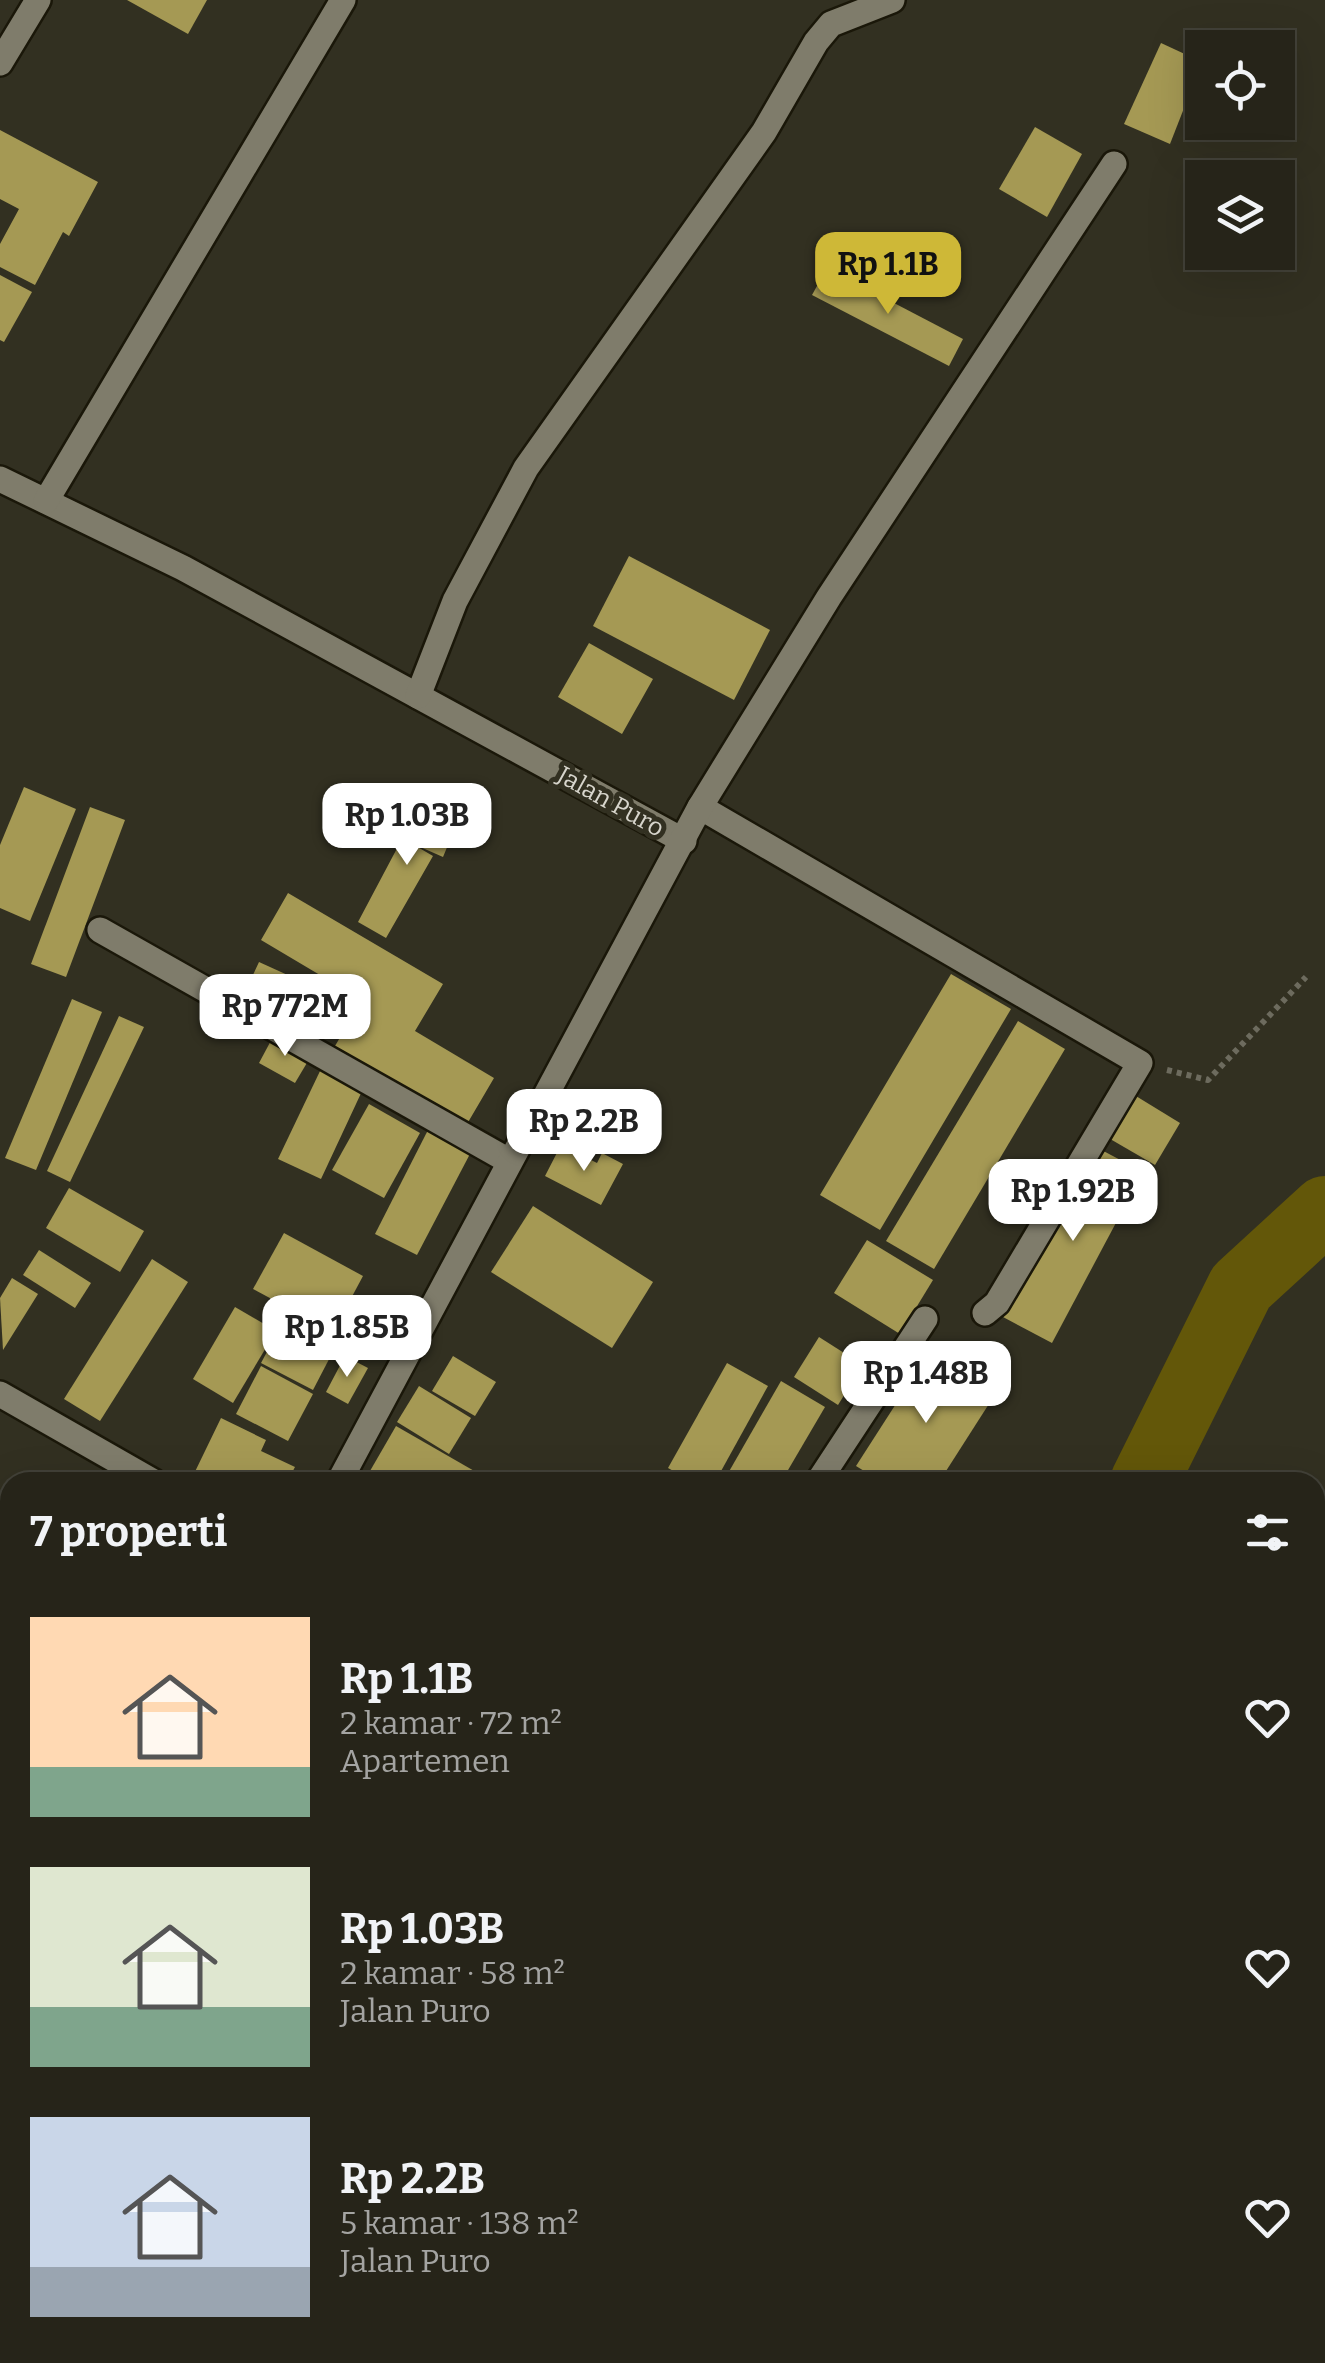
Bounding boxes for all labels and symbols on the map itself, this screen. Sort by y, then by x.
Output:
pin: Rp 1.1B [796,232,980,317]
street label: Jalan Puro [551,760,669,844]
pin: Rp 1.03B [304,783,510,868]
pin: Rp 772M [193,974,377,1059]
pin: Rp 2.2B [492,1089,676,1174]
pin: Rp 1.92B [970,1159,1176,1244]
pin: Rp 1.85B [244,1295,450,1380]
pin: Rp 1.48B [823,1341,1029,1426]

